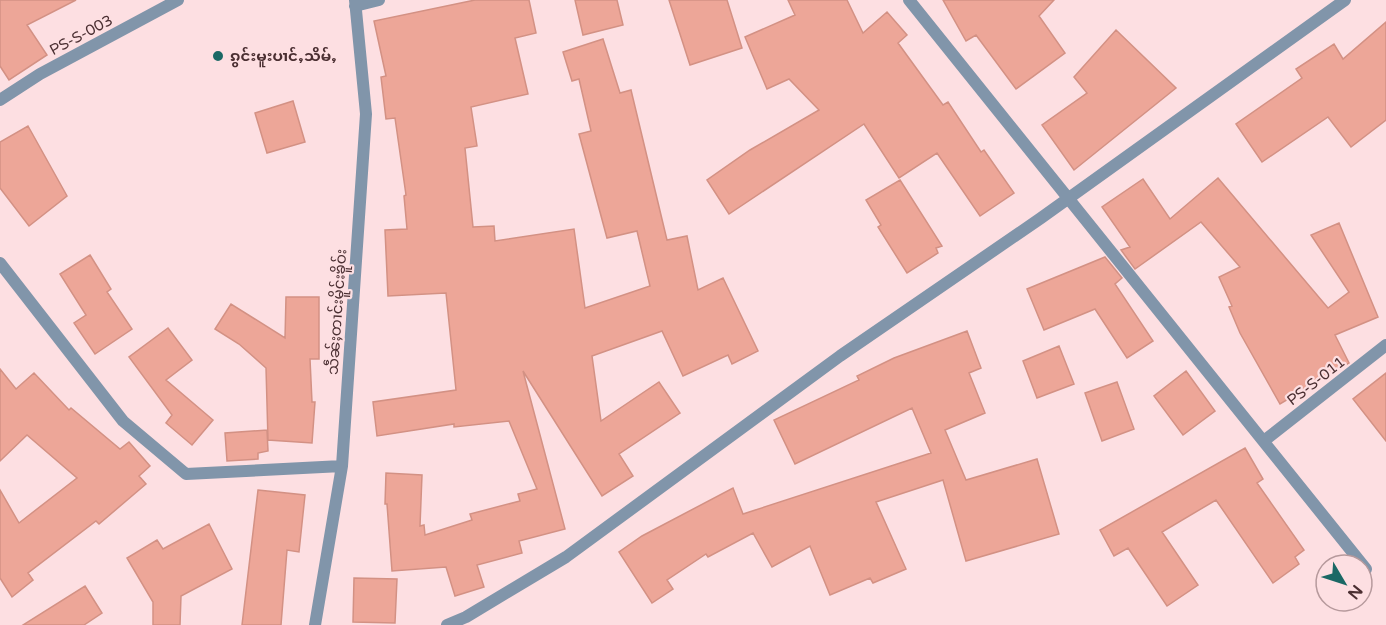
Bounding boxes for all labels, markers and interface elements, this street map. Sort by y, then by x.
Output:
street label: PS-S-003 [46,11,116,59]
place label: ၵွင်းမူးပၢင်ႇသိမ်ႇ [230,46,337,68]
marker: ၵွင်းမူးပၢင်ႇသိမ်ႇ [211,49,225,63]
street label: သဵၼ်ႈတၢင်းမိူင်းၶိူဝ်း [323,248,353,376]
street label: PS-S-011 [1283,353,1349,409]
north arrow [1314,553,1374,613]
text: N [1343,581,1367,603]

